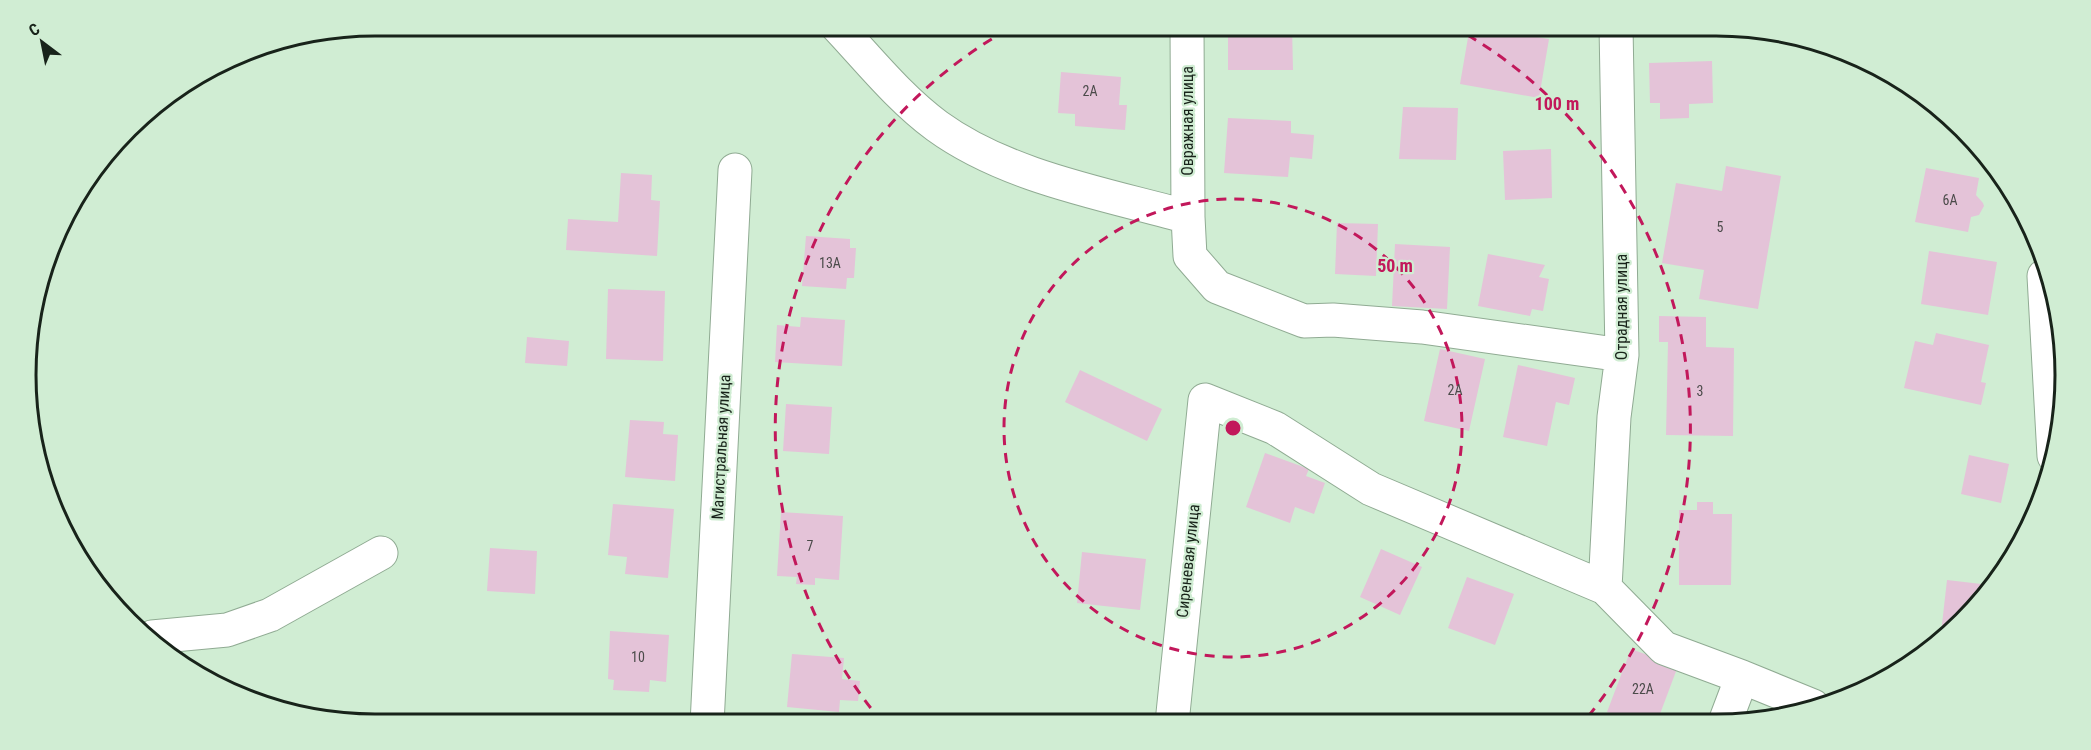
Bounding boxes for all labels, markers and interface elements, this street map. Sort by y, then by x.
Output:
north arrow [12,12,72,72]
text: С [25,19,43,40]
street label: Овражная улица [1178,66,1197,176]
house number: 2А [1083,83,1097,99]
text: 100 m [1535,93,1579,114]
house number: 6А [1943,192,1957,208]
house number: 5 [1717,219,1724,235]
street label: Отрадная улица [1612,254,1631,360]
house number: 13А [819,255,841,271]
text: 50 m [1377,255,1413,276]
street label: Магистральная улица [708,374,734,520]
house number: 2А [1448,382,1462,398]
house number: 3 [1697,383,1703,399]
centre of rings [1223,418,1243,438]
street label: Сиреневая улица [1173,503,1203,619]
house number: 7 [807,538,814,554]
house number: 10 [631,649,645,665]
house number: 22А [1632,681,1654,697]

